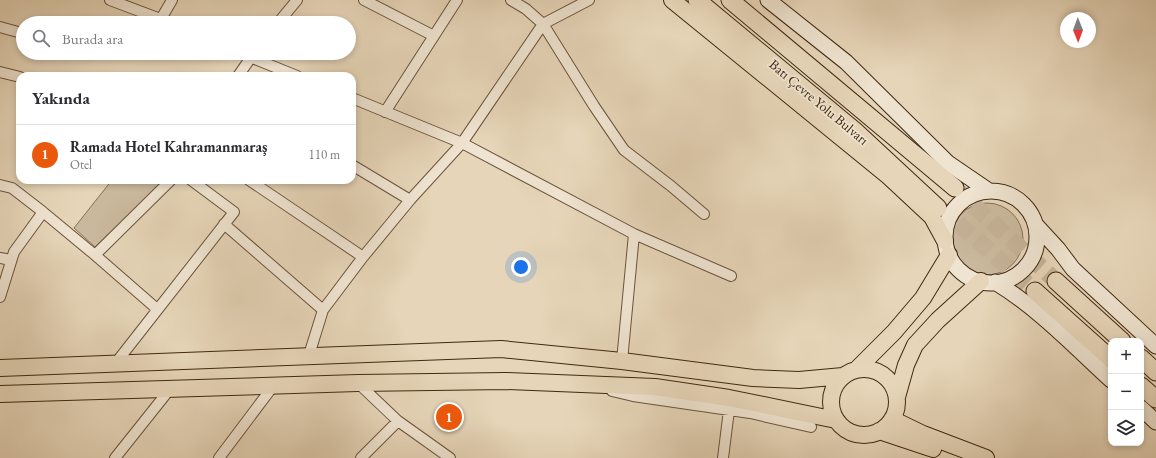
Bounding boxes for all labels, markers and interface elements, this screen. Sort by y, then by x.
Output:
north arrow [1060,12,1096,48]
search box [16,16,356,60]
icon: search [30,27,52,49]
text: Burada ara [62,29,123,48]
street label: Batı Çevre Yolu Bulvarı [766,55,873,149]
text: Yakında [32,87,90,109]
text: Ramada Hotel Kahramanmaraş [70,137,267,156]
text: 1 [42,146,48,163]
text: 110 m [309,146,340,163]
text: Otel [70,156,92,173]
your location [511,257,531,277]
map controls [1108,338,1144,446]
button: + [1108,338,1144,374]
button: − [1108,374,1144,410]
pin: 1 [436,402,462,432]
button: layers [1108,410,1144,446]

